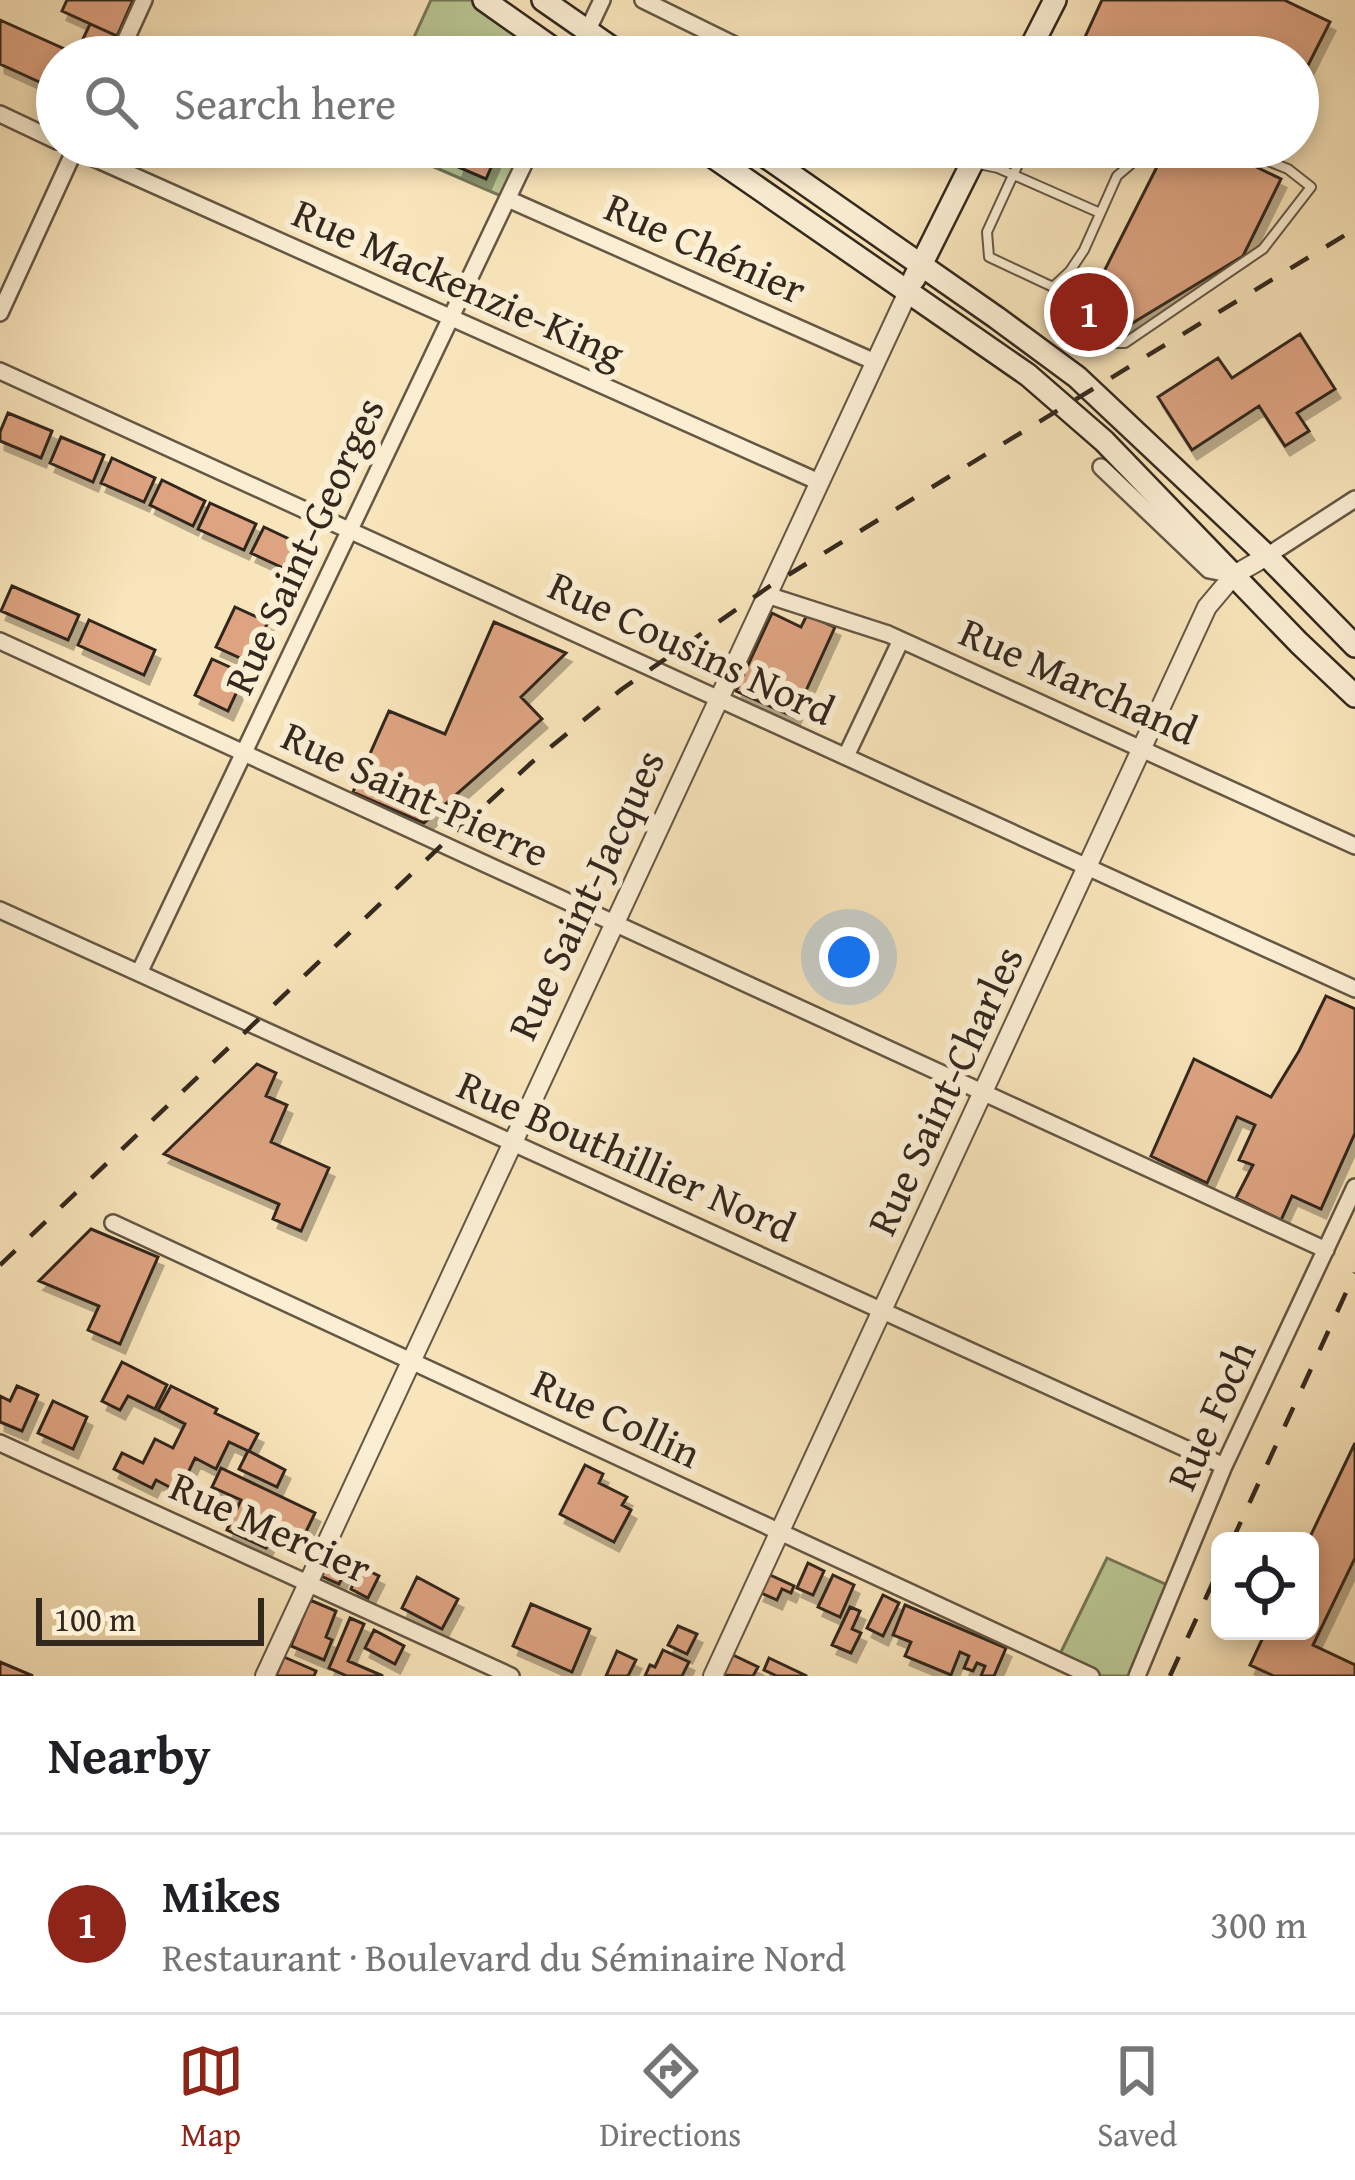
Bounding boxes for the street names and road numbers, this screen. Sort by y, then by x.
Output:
street label: Rue Chénier [596,176,816,318]
street label: Rue Mackenzie-King [283,181,635,383]
street label: Rue Saint-Georges [207,386,399,704]
street label: Rue Cousins Nord [539,554,845,740]
street label: Rue Marchand [950,600,1208,760]
street label: Rue Saint-Pierre [272,704,560,882]
street label: Rue Saint-Jacques [491,739,679,1049]
street label: Rue Saint-Charles [850,935,1038,1245]
street label: Rue Bouthillier Nord [448,1053,806,1257]
street label: Rue Foch [1150,1330,1270,1499]
street label: Rue Collin [523,1352,711,1483]
street label: Rue Mercier [161,1455,381,1597]

